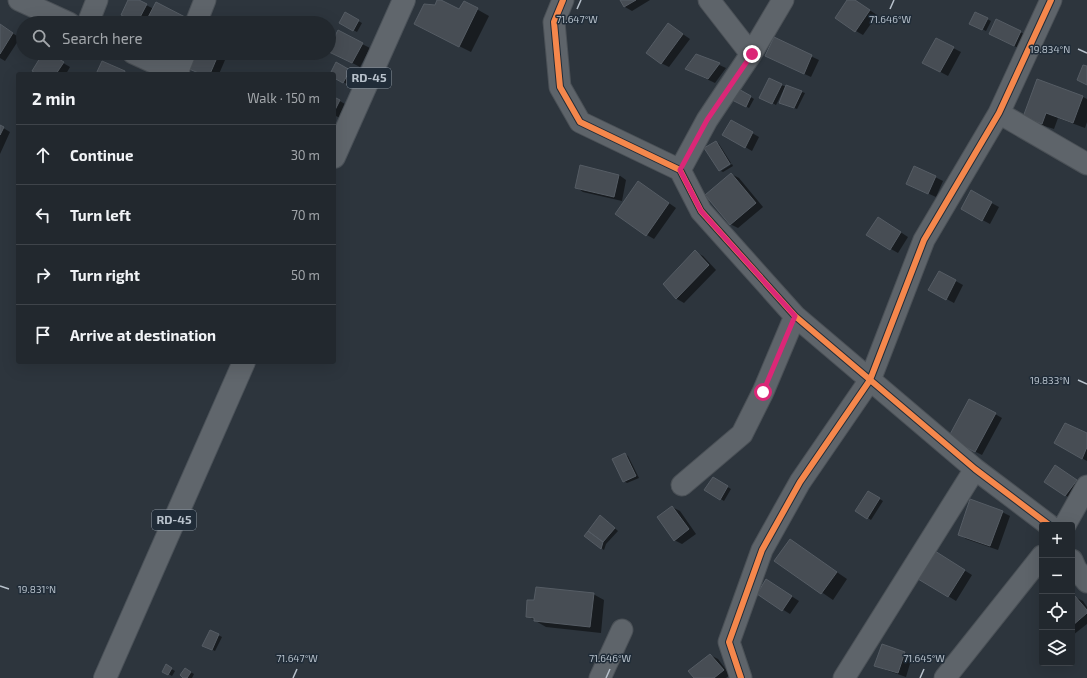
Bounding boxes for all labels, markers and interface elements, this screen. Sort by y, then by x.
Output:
text: 71.647°W [556,13,598,25]
text: 71.646°W [869,13,912,25]
search box [16,16,336,60]
icon: search [30,27,52,49]
text: Search here [62,29,143,47]
text: 19.834°N [1030,43,1070,55]
route end [743,45,761,63]
road number: RD-45 [347,68,391,88]
text: 2 min [32,88,75,108]
text: Walk · 150 m [247,90,320,106]
icon: ahead [32,144,54,166]
text: Continue [70,146,133,164]
text: 30 m [291,147,320,163]
icon: left [32,204,54,226]
text: Turn left [70,206,131,224]
text: 70 m [291,207,320,223]
icon: right [32,264,54,286]
text: Turn right [70,266,140,284]
text: 50 m [291,267,320,283]
icon: arrive [32,324,54,346]
text: Arrive at destination [70,326,216,344]
text: 19.833°N [1030,374,1070,386]
route start [754,383,772,401]
road number: RD-45 [152,510,196,530]
map controls [1039,522,1075,666]
button: + [1039,522,1075,558]
button: − [1039,558,1075,594]
text: 19.831°N [18,583,56,595]
button: locate [1039,594,1075,630]
button: layers [1039,630,1075,666]
text: 71.647°W [276,652,318,664]
text: 71.646°W [589,652,632,664]
text: 71.645°W [903,652,945,664]

